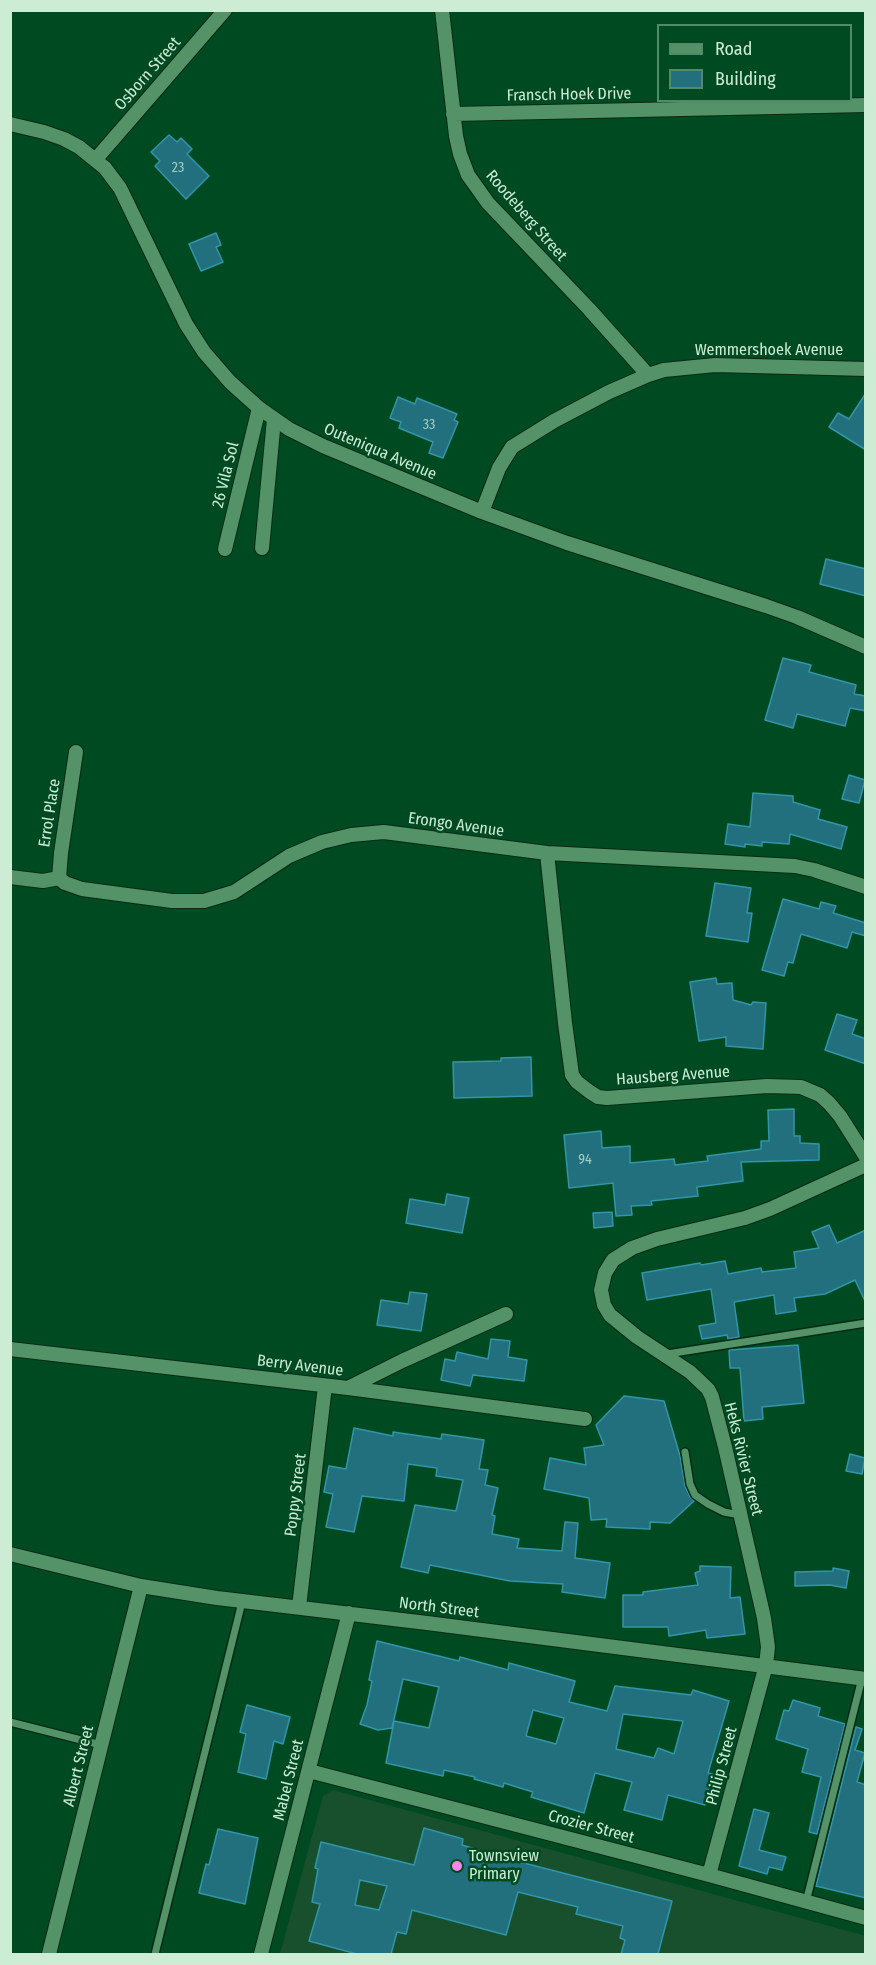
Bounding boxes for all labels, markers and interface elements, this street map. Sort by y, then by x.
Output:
legend [657,24,852,102]
street label: Osborn Street [111,33,185,115]
text: Road [715,38,752,60]
text: Building [715,68,776,90]
street label: Fransch Hoek Drive [506,84,632,106]
house number: 23 [172,160,184,176]
street label: Roodeberg Street [481,167,571,265]
street label: Wemmershoek Avenue [695,341,843,361]
house number: 33 [423,417,435,433]
street label: Outeniqua Avenue [321,420,439,484]
street label: 26 Vila Sol [209,440,243,510]
street label: Errol Place [35,777,65,849]
street label: Erongo Avenue [407,809,505,841]
street label: Hausberg Avenue [616,1062,730,1090]
house number: 94 [578,1152,592,1168]
street label: Berry Avenue [256,1351,344,1381]
street label: Heks Rivier Street [720,1400,766,1518]
street label: Poppy Street [281,1452,311,1538]
street label: North Street [398,1594,480,1622]
street label: Albert Street [60,1723,98,1809]
street label: Philip Street [702,1725,742,1807]
street label: Mabel Street [270,1737,308,1823]
street label: Crozier Street [546,1806,636,1848]
place label: Townsview Primary [469,1847,539,1885]
marker: Townsview Primary [450,1859,464,1873]

